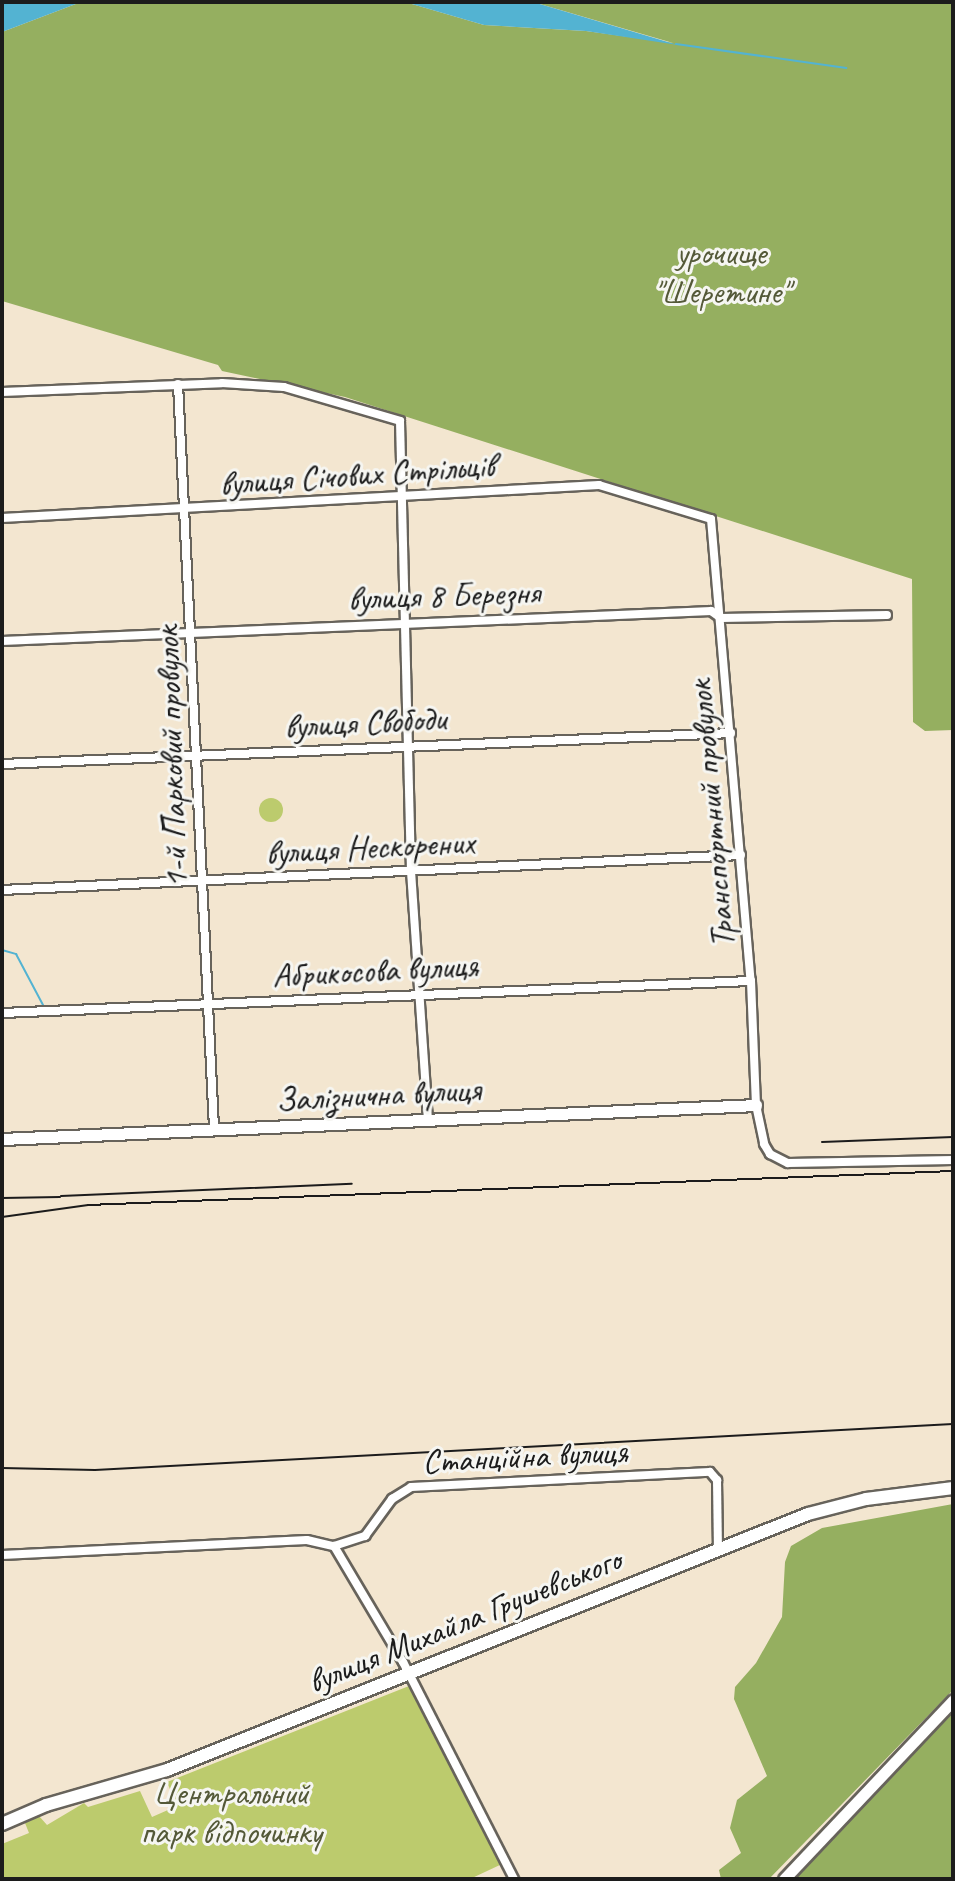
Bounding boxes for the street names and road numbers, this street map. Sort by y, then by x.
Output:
street label: вулиця Січових Стрільців [218,444,496,504]
street label: вулиця 8 Березня [347,571,541,619]
street label: 1-й Парковий провулок [146,625,196,889]
street label: Транспортний провулок [679,678,743,950]
street label: вулиця Свободи [283,697,447,747]
street label: вулиця Нескорених [265,821,475,873]
street label: Абрикосова вулиця [271,944,479,996]
street label: Залізнична вулиця [273,1068,483,1120]
street label: Станційна вулиця [421,1430,629,1482]
street label: вулиця Михайла Грушевського [303,1539,625,1701]

